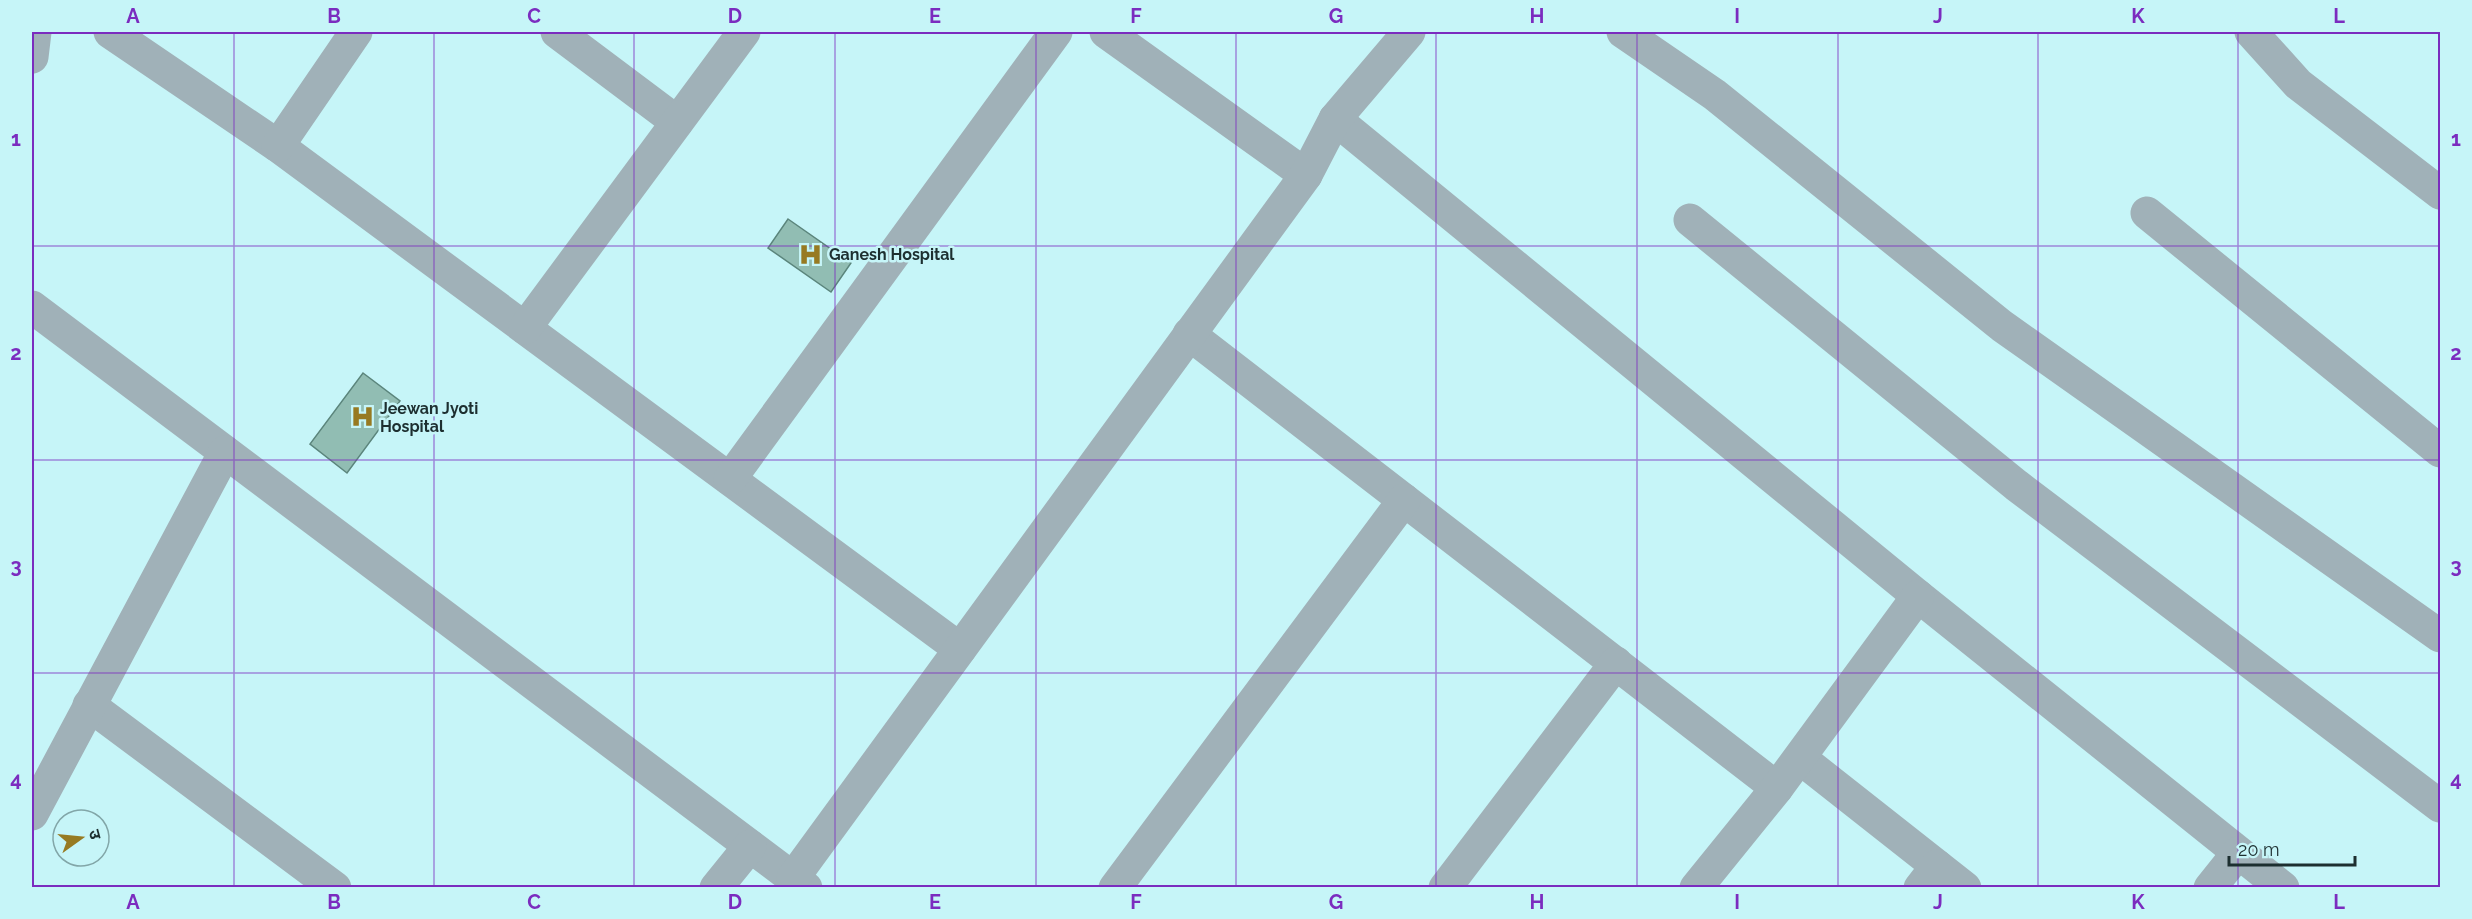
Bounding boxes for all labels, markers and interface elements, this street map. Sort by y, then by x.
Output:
text: A [126,4,140,28]
text: B [327,4,341,28]
text: C [527,4,541,28]
text: D [728,4,742,28]
text: E [929,4,941,28]
text: F [1130,4,1142,28]
text: G [1329,4,1343,28]
text: H [1530,4,1544,28]
text: I [1734,4,1740,28]
text: J [1933,4,1943,28]
text: K [2131,4,2145,28]
text: L [2333,4,2345,28]
text: 1 [11,127,21,151]
text: 1 [2451,127,2461,151]
hospital icon: Ganesh Hospital [798,241,824,267]
place label: Ganesh Hospital [829,245,955,264]
text: 2 [10,341,22,365]
text: 2 [2450,341,2462,365]
place label: Jeewan Jyoti Hospital [380,399,478,436]
hospital icon: Jeewan Jyoti Hospital [349,404,375,430]
text: 3 [10,554,22,578]
text: 3 [2450,554,2462,578]
text: 4 [10,767,22,791]
text: 4 [2450,767,2462,791]
north arrow [51,808,111,868]
text: उ [85,827,106,842]
scale bar [2229,829,2355,867]
text: 20 m [2238,839,2280,860]
text: A [126,890,140,914]
text: B [327,890,341,914]
text: C [527,890,541,914]
text: D [728,890,742,914]
text: E [929,890,941,914]
text: F [1130,890,1142,914]
text: G [1329,890,1343,914]
text: H [1530,890,1544,914]
text: I [1734,890,1740,914]
text: J [1933,890,1943,914]
text: K [2131,890,2145,914]
text: L [2333,890,2345,914]

